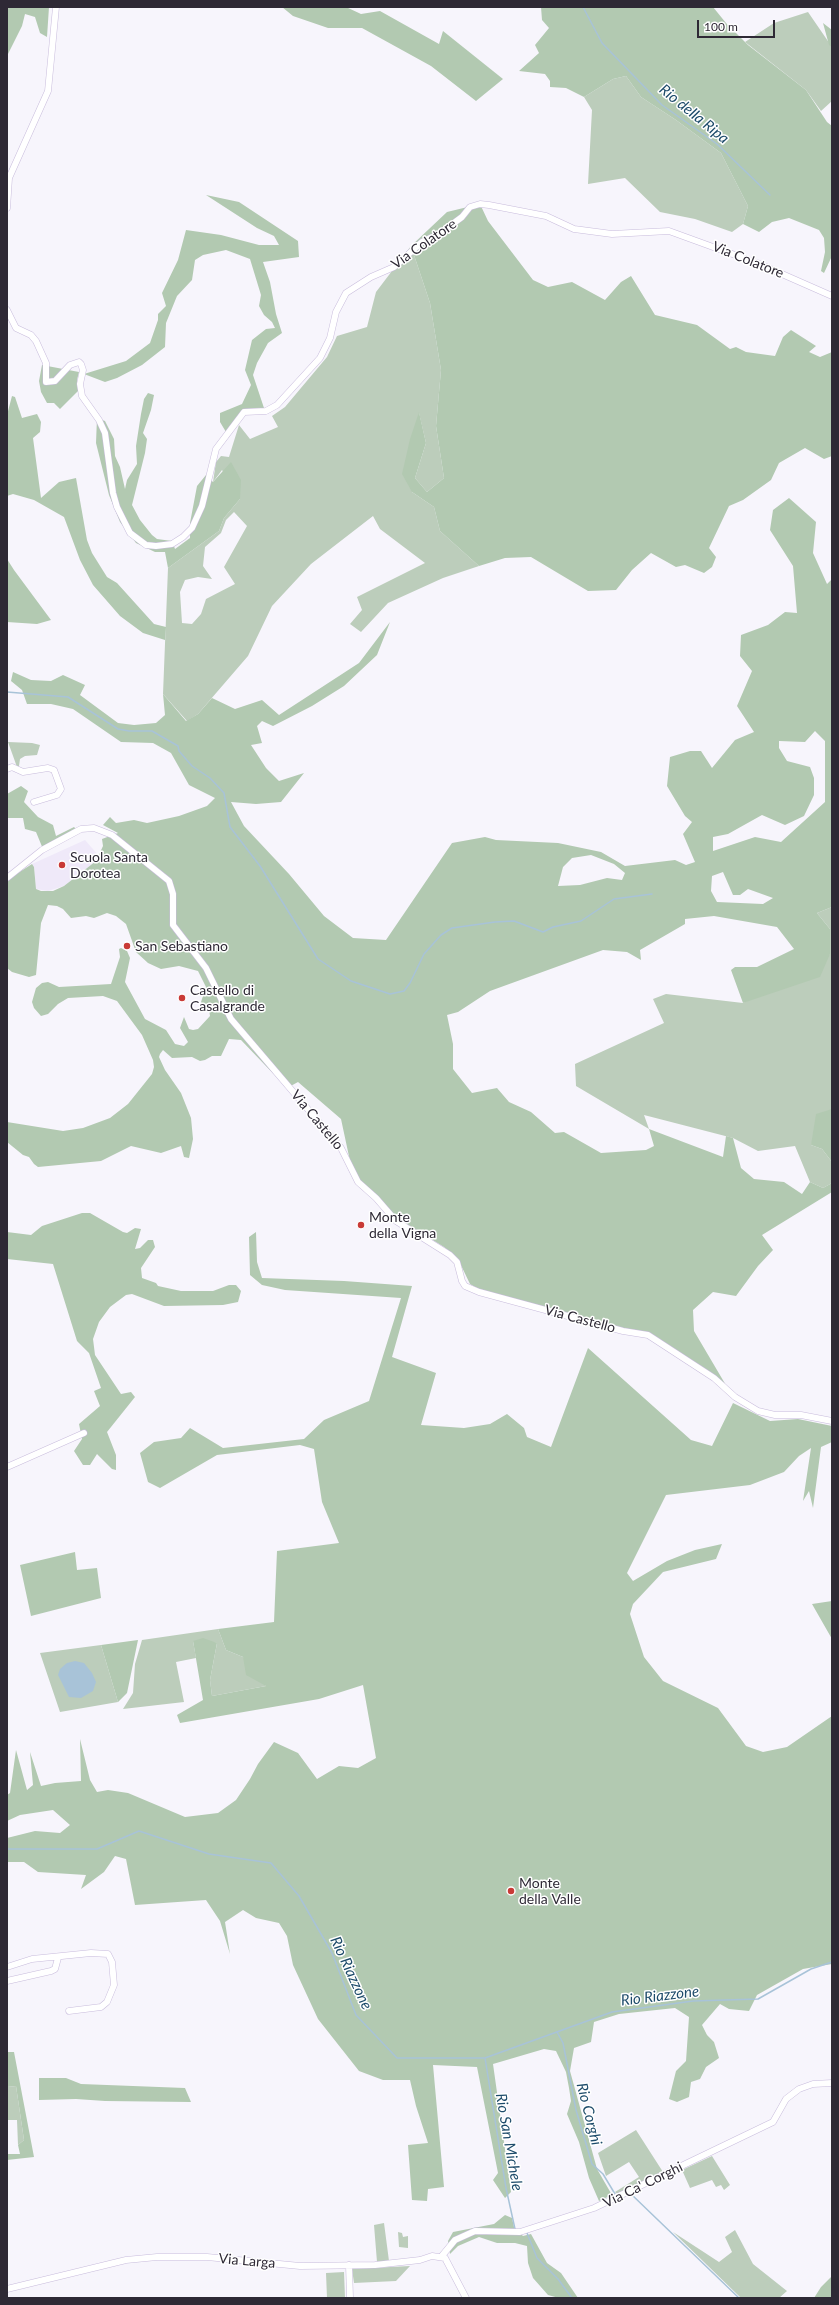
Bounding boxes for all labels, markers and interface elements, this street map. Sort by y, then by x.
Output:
scale bar [699,12,777,38]
text: 100 m [704,19,738,34]
water label: Rio della Ripa [656,81,732,147]
street label: Via Colatore [388,215,460,273]
street label: Via Colatore [710,238,786,282]
place label: Scuola Santa Dorotea [70,849,148,882]
marker: Scuola Santa Dorotea [57,860,67,870]
place label: San Sebastiano [135,938,228,954]
marker: San Sebastiano [122,941,132,951]
place label: Castello di Casalgrande [190,982,265,1014]
marker: Castello di Casalgrande [177,993,187,1003]
street label: Via Castello [287,1087,347,1153]
place label: Monte della Vigna [369,1209,436,1242]
marker: Monte della Vigna [356,1220,366,1230]
street label: Via Castello [543,1301,617,1337]
place label: Monte della Valle [519,1875,581,1908]
marker: Monte della Valle [506,1886,516,1896]
water label: Rio Riazzone [326,1934,376,2012]
water label: Rio Riazzone [620,1982,700,2010]
water label: Rio Corghi [573,2081,605,2147]
water label: Rio San Michele [492,2092,526,2192]
street label: Via Ca' Corghi [600,2158,686,2212]
street label: Via Larga [218,2250,276,2272]

